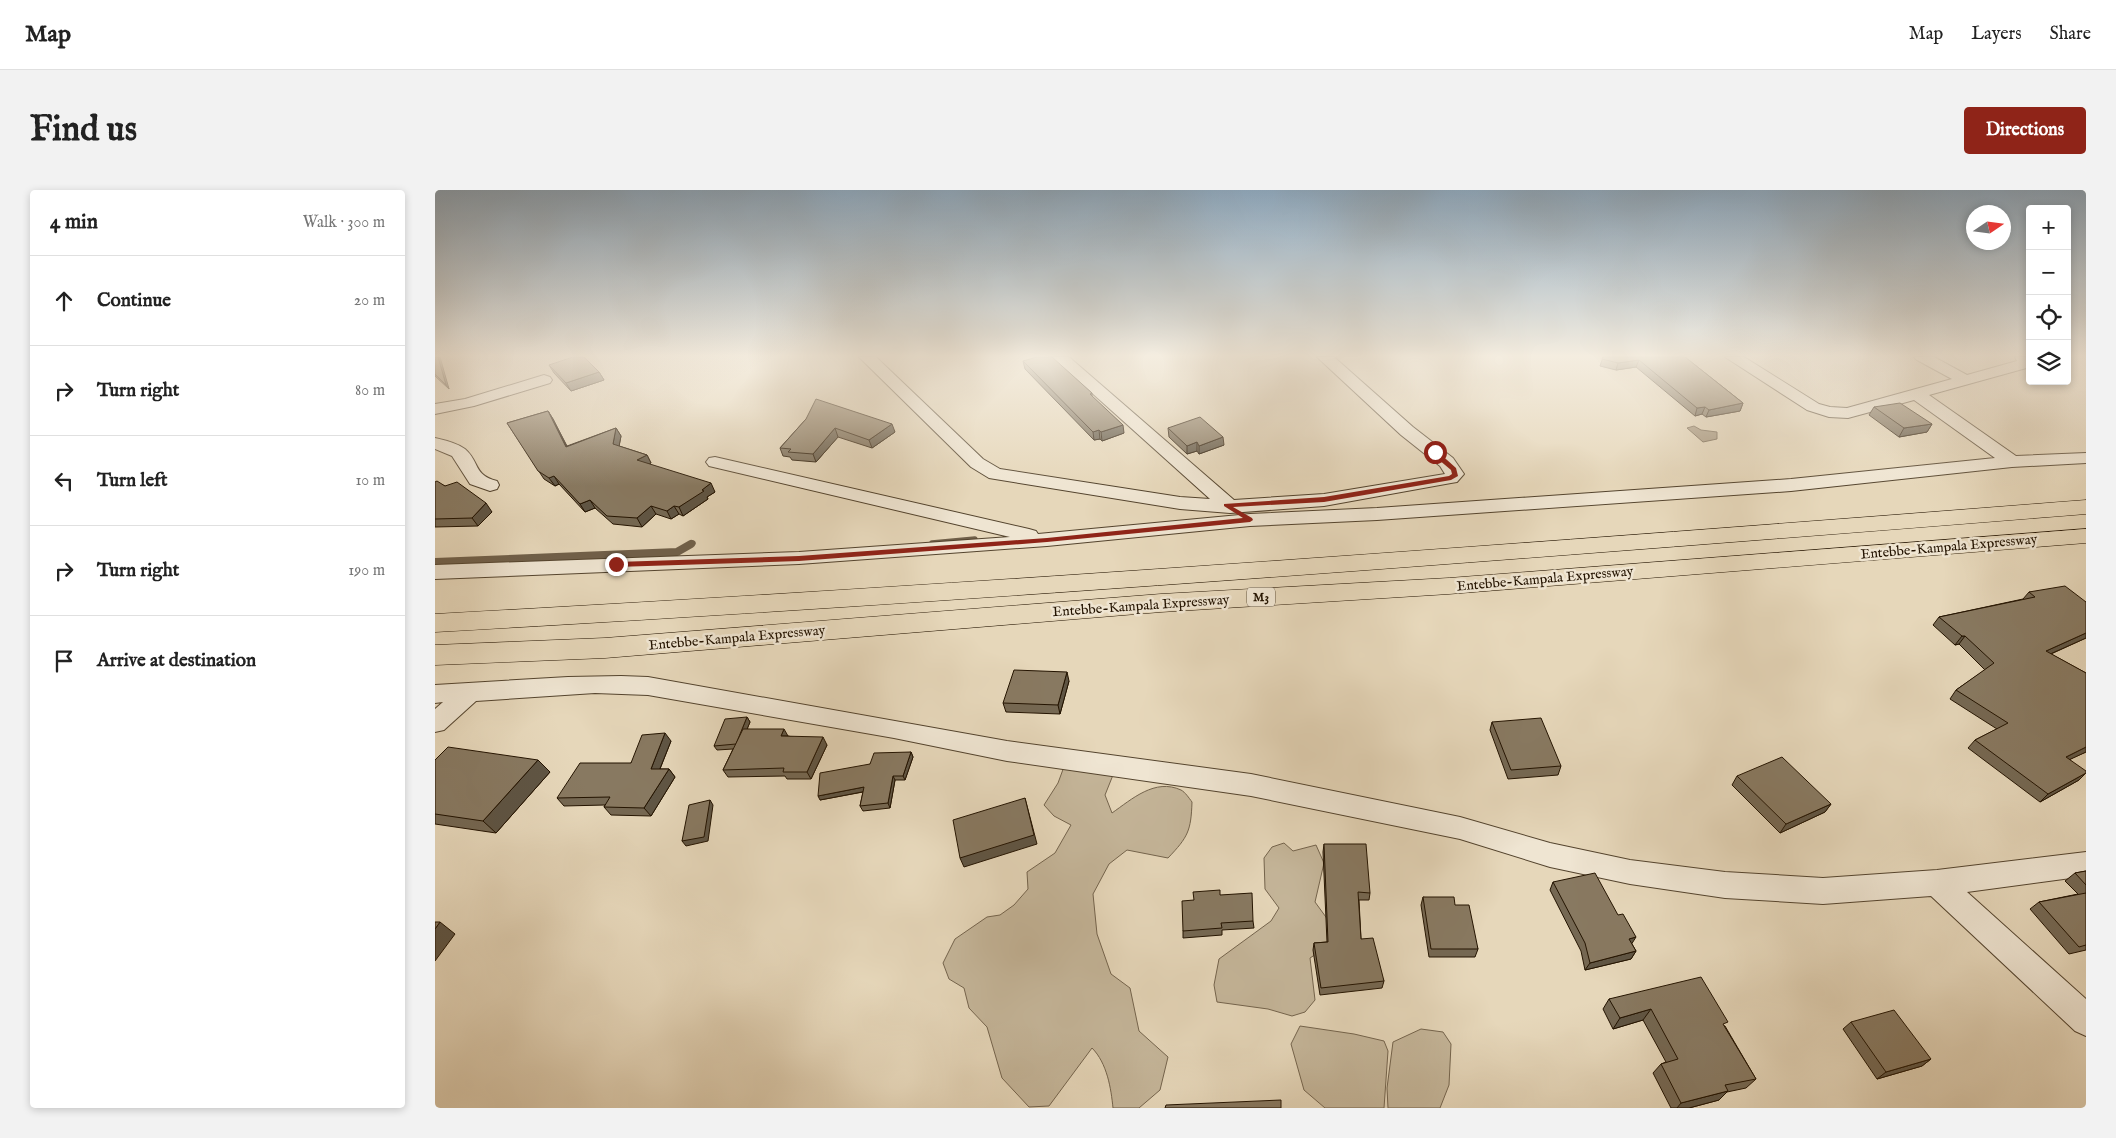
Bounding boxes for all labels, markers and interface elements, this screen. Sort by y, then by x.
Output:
text: Map [25,19,71,50]
text: Map [1909,23,1943,46]
text: Layers [1971,23,2022,46]
text: Share [2050,23,2091,46]
button: Directions [1964,107,2086,154]
text: Find us [30,108,137,153]
north arrow [1966,205,2011,250]
map controls [2026,205,2071,385]
button: + [2026,205,2071,250]
text: 4 min [50,209,98,236]
text: Walk · 300 m [303,213,385,233]
button: − [2026,250,2071,295]
icon: ahead [50,287,78,315]
text: Continue [97,289,171,313]
text: 20 m [354,291,385,311]
button: locate [2026,295,2071,340]
button: layers [2026,340,2071,385]
icon: right [50,377,78,405]
text: Turn right [97,379,179,403]
text: 80 m [355,381,385,401]
route start [1424,441,1447,464]
icon: left [50,467,78,495]
text: Turn left [97,469,168,493]
text: 10 m [355,471,385,491]
street label: Entebbe-Kampala Expressway [1860,530,2038,564]
route end [605,553,628,576]
icon: right [50,557,78,585]
text: Turn right [97,559,179,583]
text: 190 m [348,561,385,581]
street label: Entebbe-Kampala Expressway [1456,562,1634,596]
road number: M3 [1247,588,1275,607]
street label: Entebbe-Kampala Expressway [1052,591,1230,621]
street label: Entebbe-Kampala Expressway [648,621,826,655]
icon: arrive [50,647,78,675]
text: Arrive at destination [97,649,256,673]

